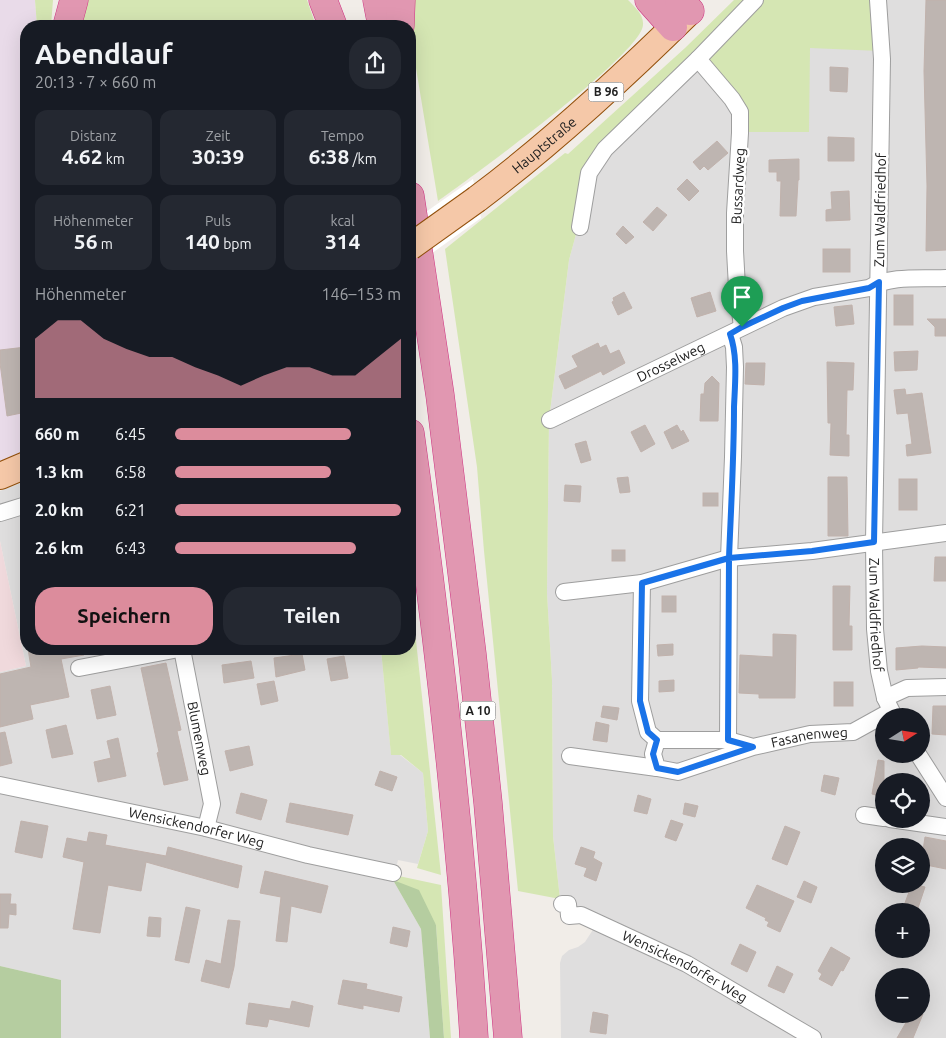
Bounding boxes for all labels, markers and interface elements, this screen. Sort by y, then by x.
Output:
button: share [349,37,401,89]
text: Abendlauf [35,38,173,69]
text: 20:13 · 7 × 660 m [35,73,156,91]
road number: B 96 [588,82,624,101]
street label: Hauptstraße [509,114,579,177]
text: Distanz [70,128,117,144]
text: Zeit [206,128,230,144]
text: Tempo [321,128,364,144]
text: 4.62 [62,144,103,168]
text: 30:39 [192,144,244,168]
text: 6:38 [309,144,349,168]
street label: Bussardweg [728,147,748,225]
text: km [103,151,125,167]
text: /km [349,151,377,167]
street label: Zum Waldfriedhof [871,152,889,267]
text: Höhenmeter [53,213,133,229]
text: Puls [205,213,231,229]
text: kcal [331,213,355,229]
text: 56 [74,229,98,253]
text: 140 [184,229,220,253]
text: 314 [325,229,360,253]
text: m [98,236,113,252]
text: bpm [220,236,252,252]
pin [721,276,763,327]
icon: arrive [728,283,756,311]
text: Höhenmeter [35,285,126,303]
text: 146–153 m [321,285,401,303]
street label: Drosselweg [634,339,707,385]
text: 660 m [35,425,80,443]
text: 6:45 [115,425,146,443]
text: 1.3 km [35,463,84,481]
text: 6:58 [115,463,146,481]
text: 2.0 km [35,501,84,519]
text: 6:21 [115,501,146,519]
text: 2.6 km [35,539,84,557]
text: 6:43 [115,539,146,557]
street label: Zum Waldfriedhof [866,557,887,673]
button: Speichern [35,587,213,645]
button: Teilen [223,587,401,645]
street label: Blumenweg [184,700,214,777]
road number: A 10 [460,701,496,720]
north arrow [875,708,930,762]
map controls [875,708,930,1023]
street label: Fasanenweg [769,724,848,751]
button: locate [875,773,930,828]
street label: Wensickendorfer Weg [127,804,266,851]
button: layers [875,838,930,893]
button: + [875,903,930,958]
street label: Wensickendorfer Weg [620,927,750,1006]
button: − [875,968,930,1023]

